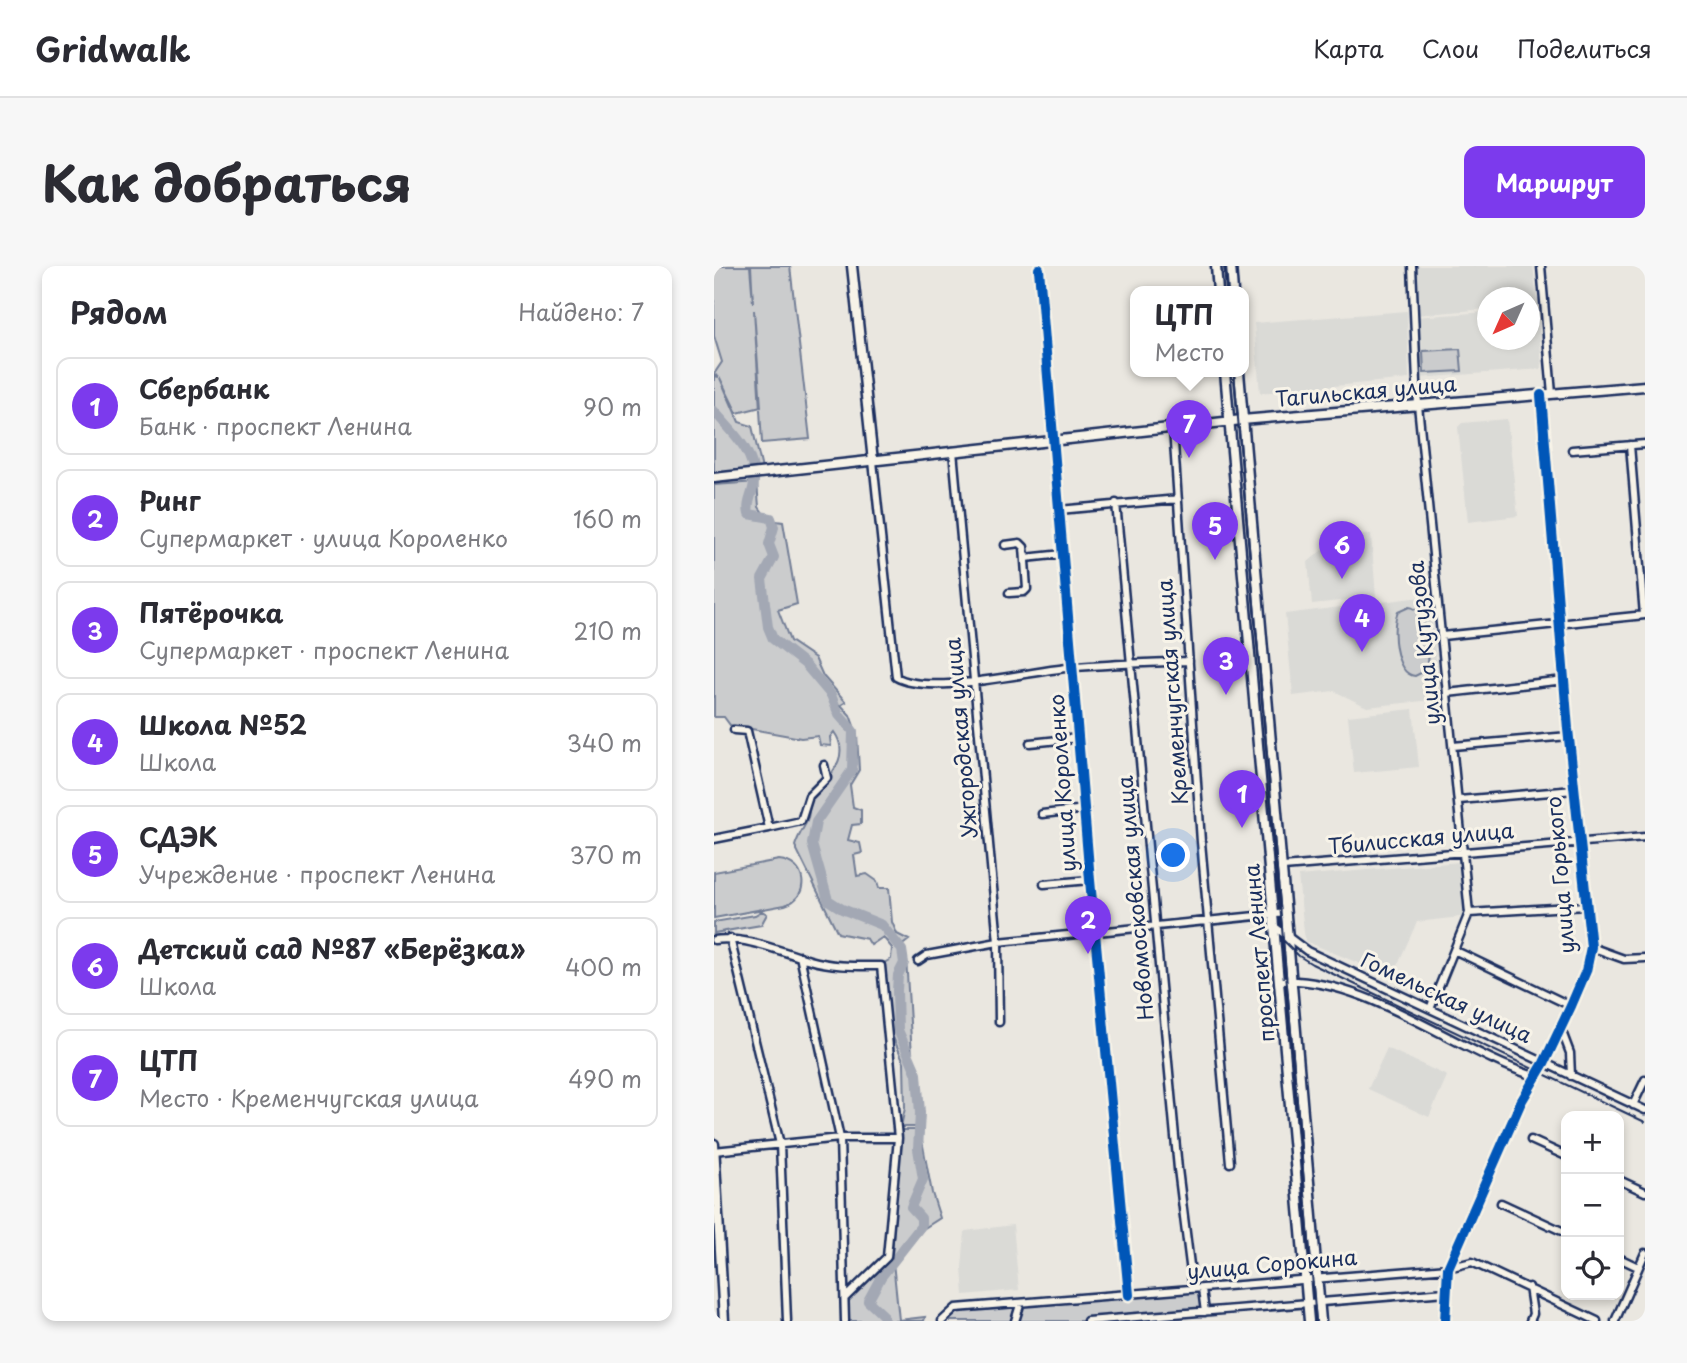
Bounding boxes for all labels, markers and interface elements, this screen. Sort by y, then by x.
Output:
text: Gridwalk [35,23,191,73]
text: Карта [1313,30,1384,66]
text: Слои [1422,30,1479,66]
text: Поделиться [1517,30,1652,66]
text: Как добраться [42,145,412,219]
button: Маршрут [1464,146,1645,218]
popup [1130,286,1249,377]
north arrow [1477,287,1540,350]
text: Рядом [70,289,168,334]
text: Найдено: 7 [518,294,644,329]
text: ЦТП [1155,295,1214,334]
text: Место [1155,334,1224,369]
street label: Тагильская улица [1274,366,1459,414]
text: Сбербанк [139,369,269,408]
text: 1 [90,389,101,424]
text: 90 m [583,389,642,424]
pin: 7 [1166,400,1212,458]
text: Банк · проспект Ленина [139,408,412,443]
text: Ринг [139,481,201,520]
text: 2 [87,501,103,536]
text: 160 m [573,501,642,536]
pin: 5 [1192,502,1238,560]
text: Супермаркет · улица Короленко [139,520,508,555]
pin: 6 [1319,521,1365,579]
street label: улица Кутузова [1398,559,1448,727]
street label: Кременчугская улица [1147,577,1195,806]
text: Пятёрочка [139,593,284,632]
pin: 4 [1339,594,1385,652]
text: 3 [87,613,103,648]
text: 210 m [574,613,642,648]
text: Супермаркет · проспект Ленина [139,632,509,667]
street label: Ужгородская улица [935,636,985,840]
pin: 3 [1203,637,1249,695]
street label: улица Короленко [1039,693,1083,873]
text: Школа №52 [139,705,307,744]
text: 4 [87,725,103,760]
text: 340 m [567,725,642,760]
text: Школа [139,744,216,779]
pin: 1 [1219,770,1265,828]
street label: Новомосковская улица [1107,774,1161,1022]
street label: улица Горького [1536,795,1582,955]
street label: Тбилисская улица [1327,813,1516,861]
text: СДЭК [139,817,218,856]
text: 5 [88,837,102,872]
text: 370 m [569,837,642,872]
your location [1156,838,1190,872]
text: Учреждение · проспект Ленина [139,856,495,891]
street label: проспект Ленина [1234,862,1282,1044]
pin: 2 [1065,896,1111,954]
text: Детский сад №87 «Берёзка» [139,929,525,968]
street label: Гомельская улица [1356,942,1538,1050]
text: 6 [87,949,103,984]
text: 400 m [565,949,642,984]
text: Школа [139,968,216,1003]
text: ЦТП [139,1041,198,1080]
text: 7 [88,1061,102,1096]
text: 490 m [568,1061,642,1096]
text: Место · Кременчугская улица [139,1080,478,1115]
map controls [1561,1111,1624,1300]
button: + [1561,1111,1624,1174]
button: − [1561,1174,1624,1237]
button: locate [1561,1237,1624,1300]
street label: улица Сорокина [1185,1240,1359,1286]

